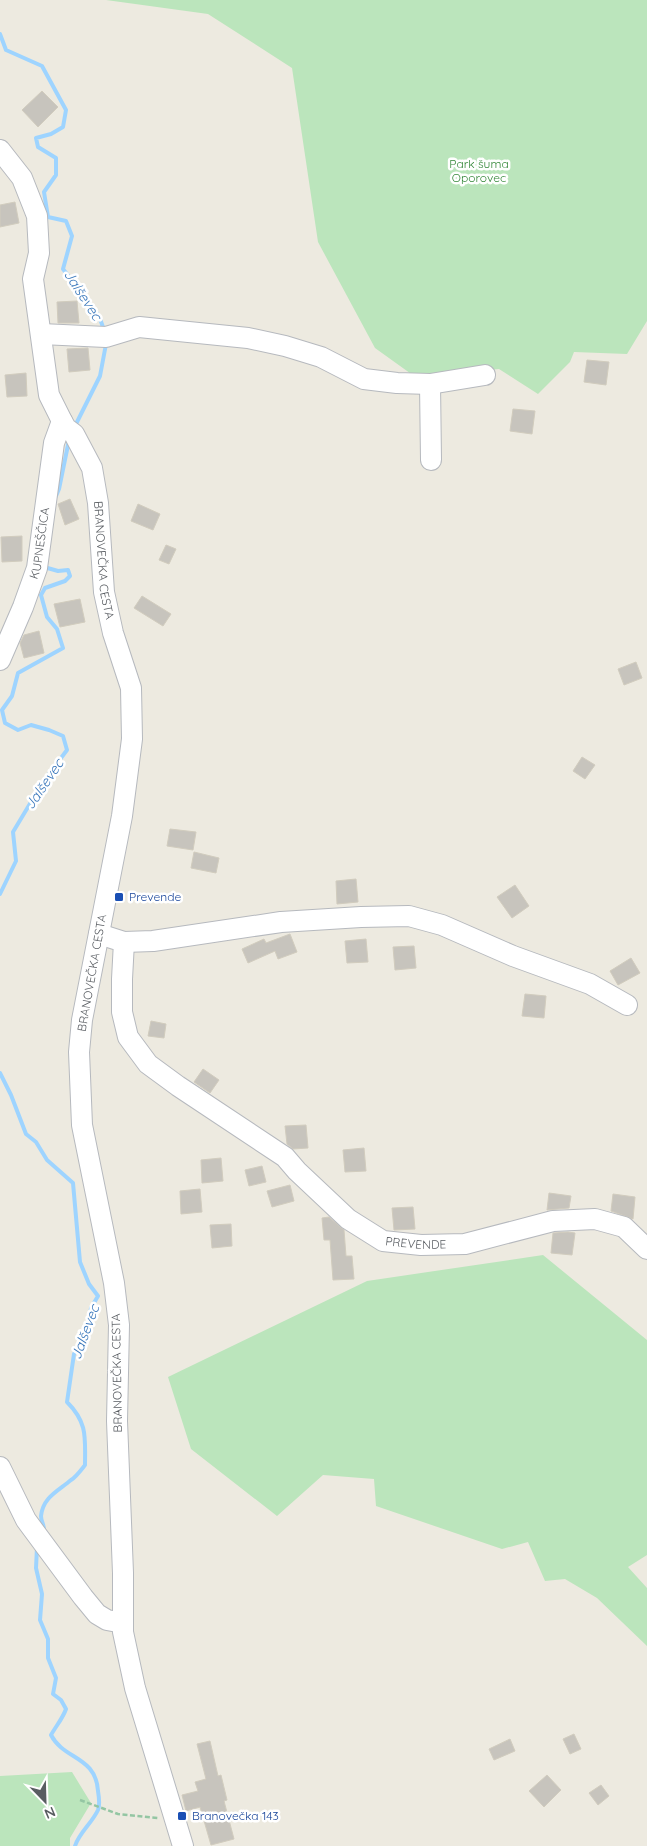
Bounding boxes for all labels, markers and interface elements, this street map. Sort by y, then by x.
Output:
park label: Park šuma Oporovec [449,156,509,185]
water label: Jalševec [60,266,107,325]
street label: BRANOVEČKA CESTA [91,501,118,621]
street label: KUPNEŠČICA [26,506,52,581]
water label: Jalševec [21,754,68,813]
place label: Prevende [129,889,182,904]
marker: Prevende [113,891,125,903]
street label: BRANOVEČKA CESTA [74,913,109,1033]
street label: PREVENDE [385,1233,447,1252]
water label: Jalševec [67,1301,104,1362]
street label: BRANOVEČKA CESTA [108,1313,125,1433]
north arrow [20,1776,70,1826]
text: N [42,1803,58,1823]
place label: Branovečka 143 [192,1808,279,1823]
marker: Branovečka 143 [176,1810,188,1822]

